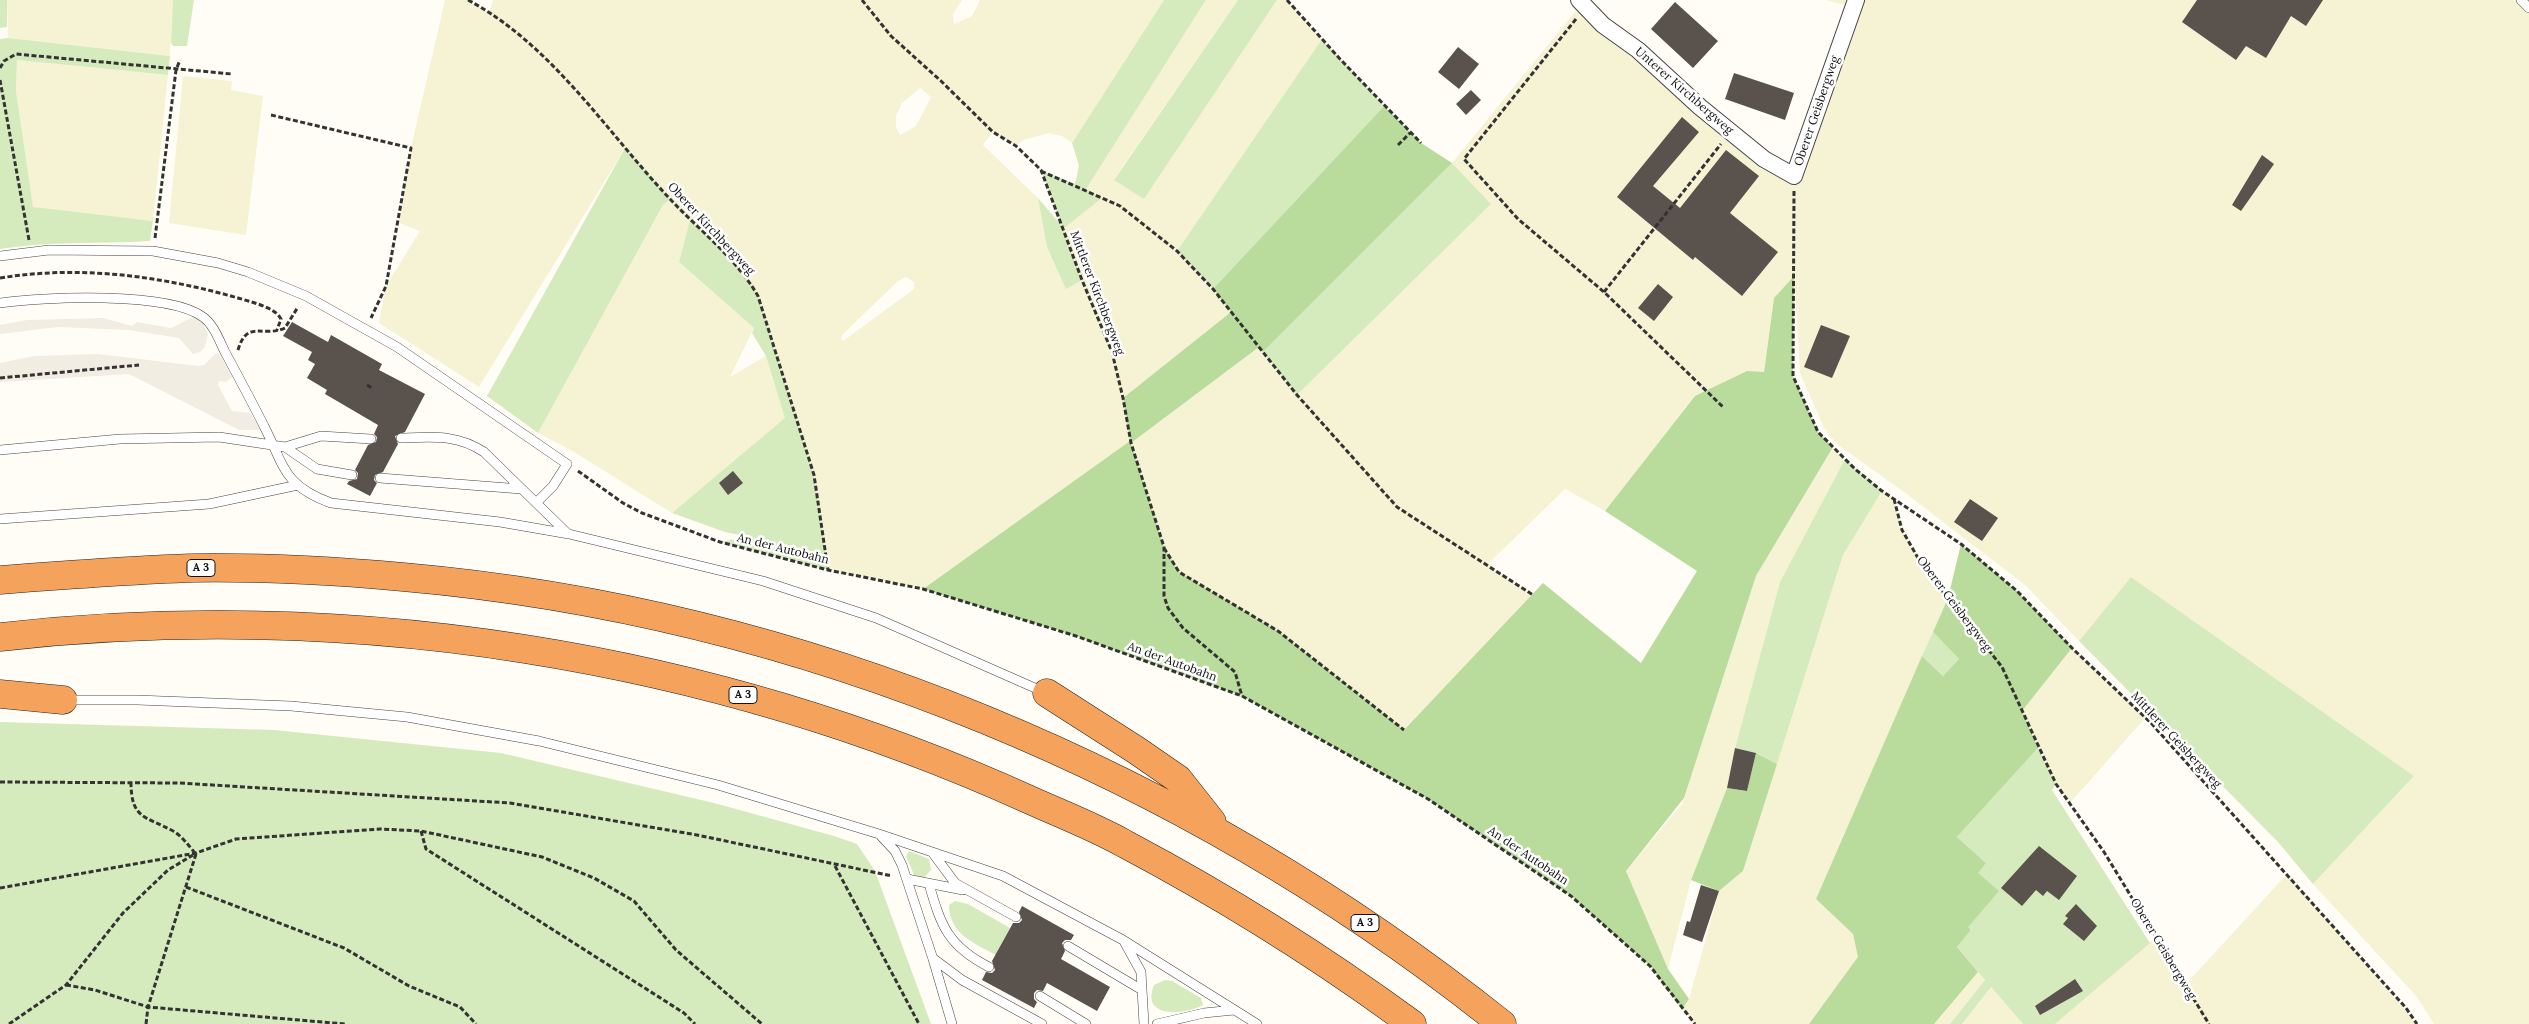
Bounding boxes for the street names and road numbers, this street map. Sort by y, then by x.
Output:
street label: Unterer Kirchbergweg [1632,44,1736,138]
street label: Oberer Geisbergweg [1791,54,1843,168]
street label: Oberer Kirchbergweg [664,180,758,278]
street label: Mittlerer Kirchbergweg [1067,229,1127,357]
street label: An der Autobahn [736,531,830,567]
street label: Oberer Geisbergweg [1913,554,1995,654]
road number: A 3 [187,560,215,576]
street label: An der Autobahn [1125,639,1219,685]
road number: A 3 [729,686,757,704]
street label: Mittlerer Geisbergweg [2128,689,2224,791]
street label: An der Autobahn [1485,824,1571,888]
street label: Oberer Geisbergweg [2127,896,2199,1002]
road number: A 3 [1351,914,1379,931]

